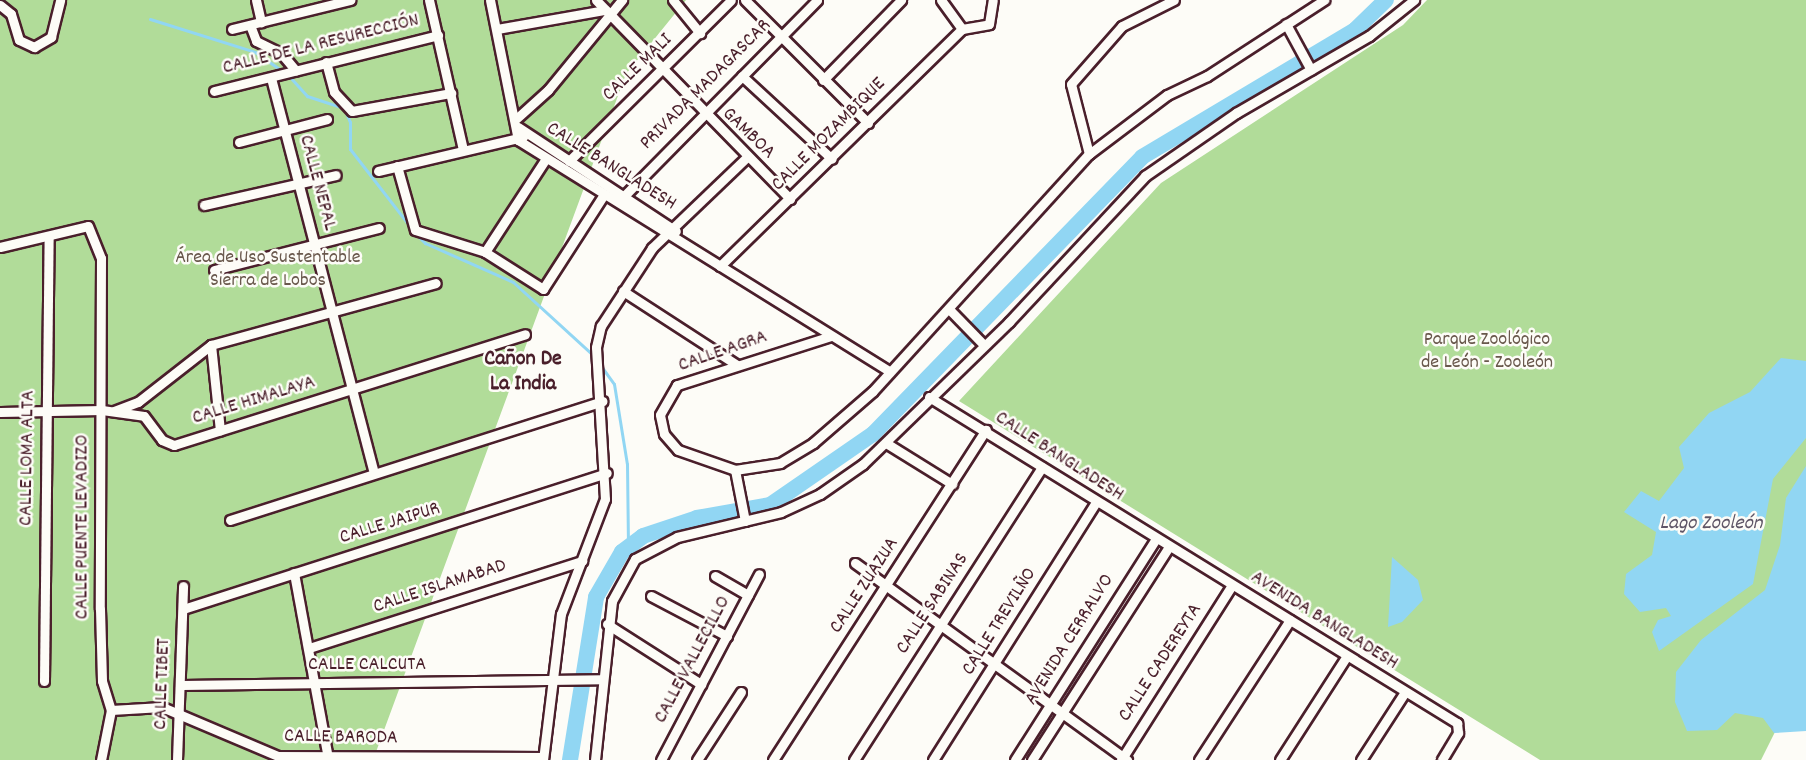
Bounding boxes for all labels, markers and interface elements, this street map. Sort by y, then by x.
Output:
street label: CALLE DE LA RESURECCIÓN [220,9,422,81]
street label: PRIVADA MADAGASCAR [635,14,777,156]
street label: CALLE MALI [598,29,678,107]
street label: CALLE MOZAMBIQUE [767,73,891,197]
street label: GAMBOA [716,103,780,165]
street label: CALLE BANGLADESH [542,117,680,217]
street label: CALLE NEPAL [293,133,341,233]
park label: Área de Uso Sustentable Sierra de Lobos [175,246,361,293]
street label: CALLE AGRA [675,326,771,378]
park label: Parque Zoológico de León - Zooleón [1421,328,1553,375]
district label: Cañon De La India [484,346,562,398]
street label: CALLE HIMALAYA [190,371,318,431]
street label: CALLE LOMA ALTA [15,390,41,526]
street label: CALLE BANGLADESH [990,406,1128,508]
street label: CALLE PUENTE LEVADIZO [71,435,95,619]
street label: CALLE JAIPUR [337,497,443,551]
water label: Lago Zooleón [1659,511,1763,537]
street label: CALLE ZUAZUA [825,534,905,638]
street label: CALLE SABINAS [891,549,975,659]
street label: CALLE ISLAMABAD [371,554,509,620]
street label: CALLE TREVILÑO [957,564,1043,680]
street label: AVENIDA BANGLADESH [1246,566,1402,676]
street label: AVENIDA CERRALVO [1020,570,1120,710]
street label: CALLE VALLECILLO [649,592,737,728]
street label: CALLE CADEREYTA [1114,599,1208,727]
street label: CALLE TIBET [149,638,177,730]
street label: CALLE CALCUTA [308,653,426,677]
street label: CALLE BARODA [284,725,398,751]

